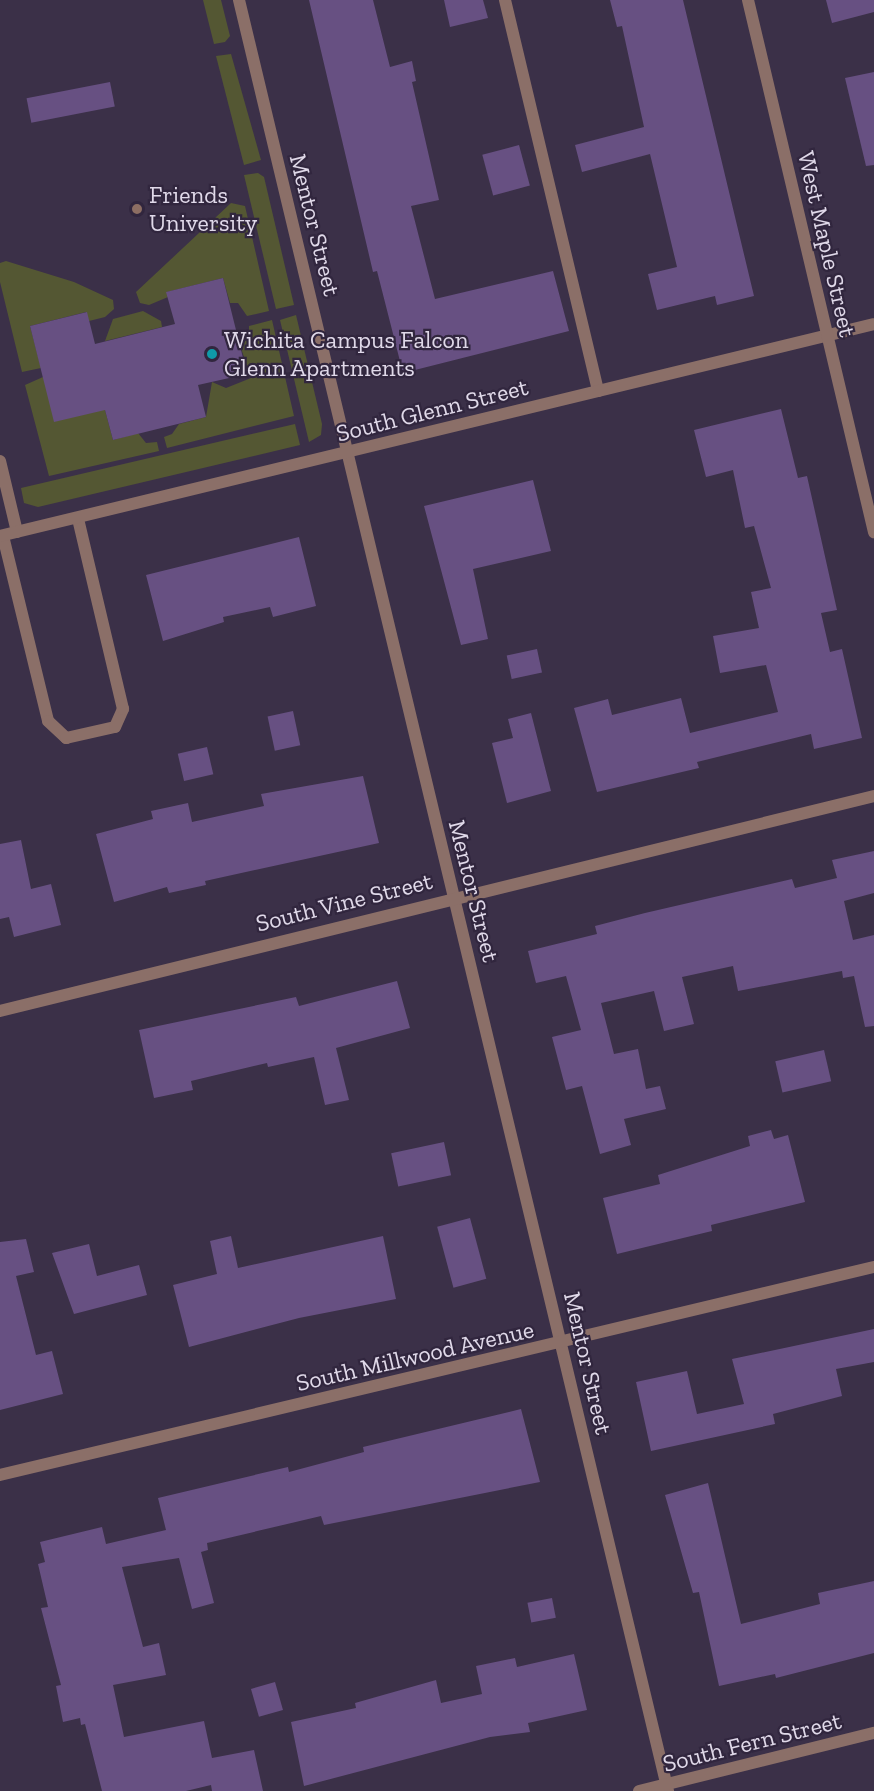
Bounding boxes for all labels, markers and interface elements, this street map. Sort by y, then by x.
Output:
street label: West Maple Street [792,148,862,340]
street label: Mentor Street [283,151,347,299]
place label: Friends University [149,181,257,237]
marker: Friends University [130,202,144,216]
place label: Wichita Campus Falcon Glenn Apartments [224,326,469,382]
marker: Wichita Campus Falcon Glenn Apartments [205,347,219,361]
street label: South Glenn Street [333,372,531,448]
street label: Mentor Street [442,817,506,965]
street label: South Vine Street [252,866,436,938]
street label: Mentor Street [558,1289,618,1437]
street label: South Millwood Avenue [293,1315,537,1397]
street label: South Fern Street [660,1706,844,1778]

